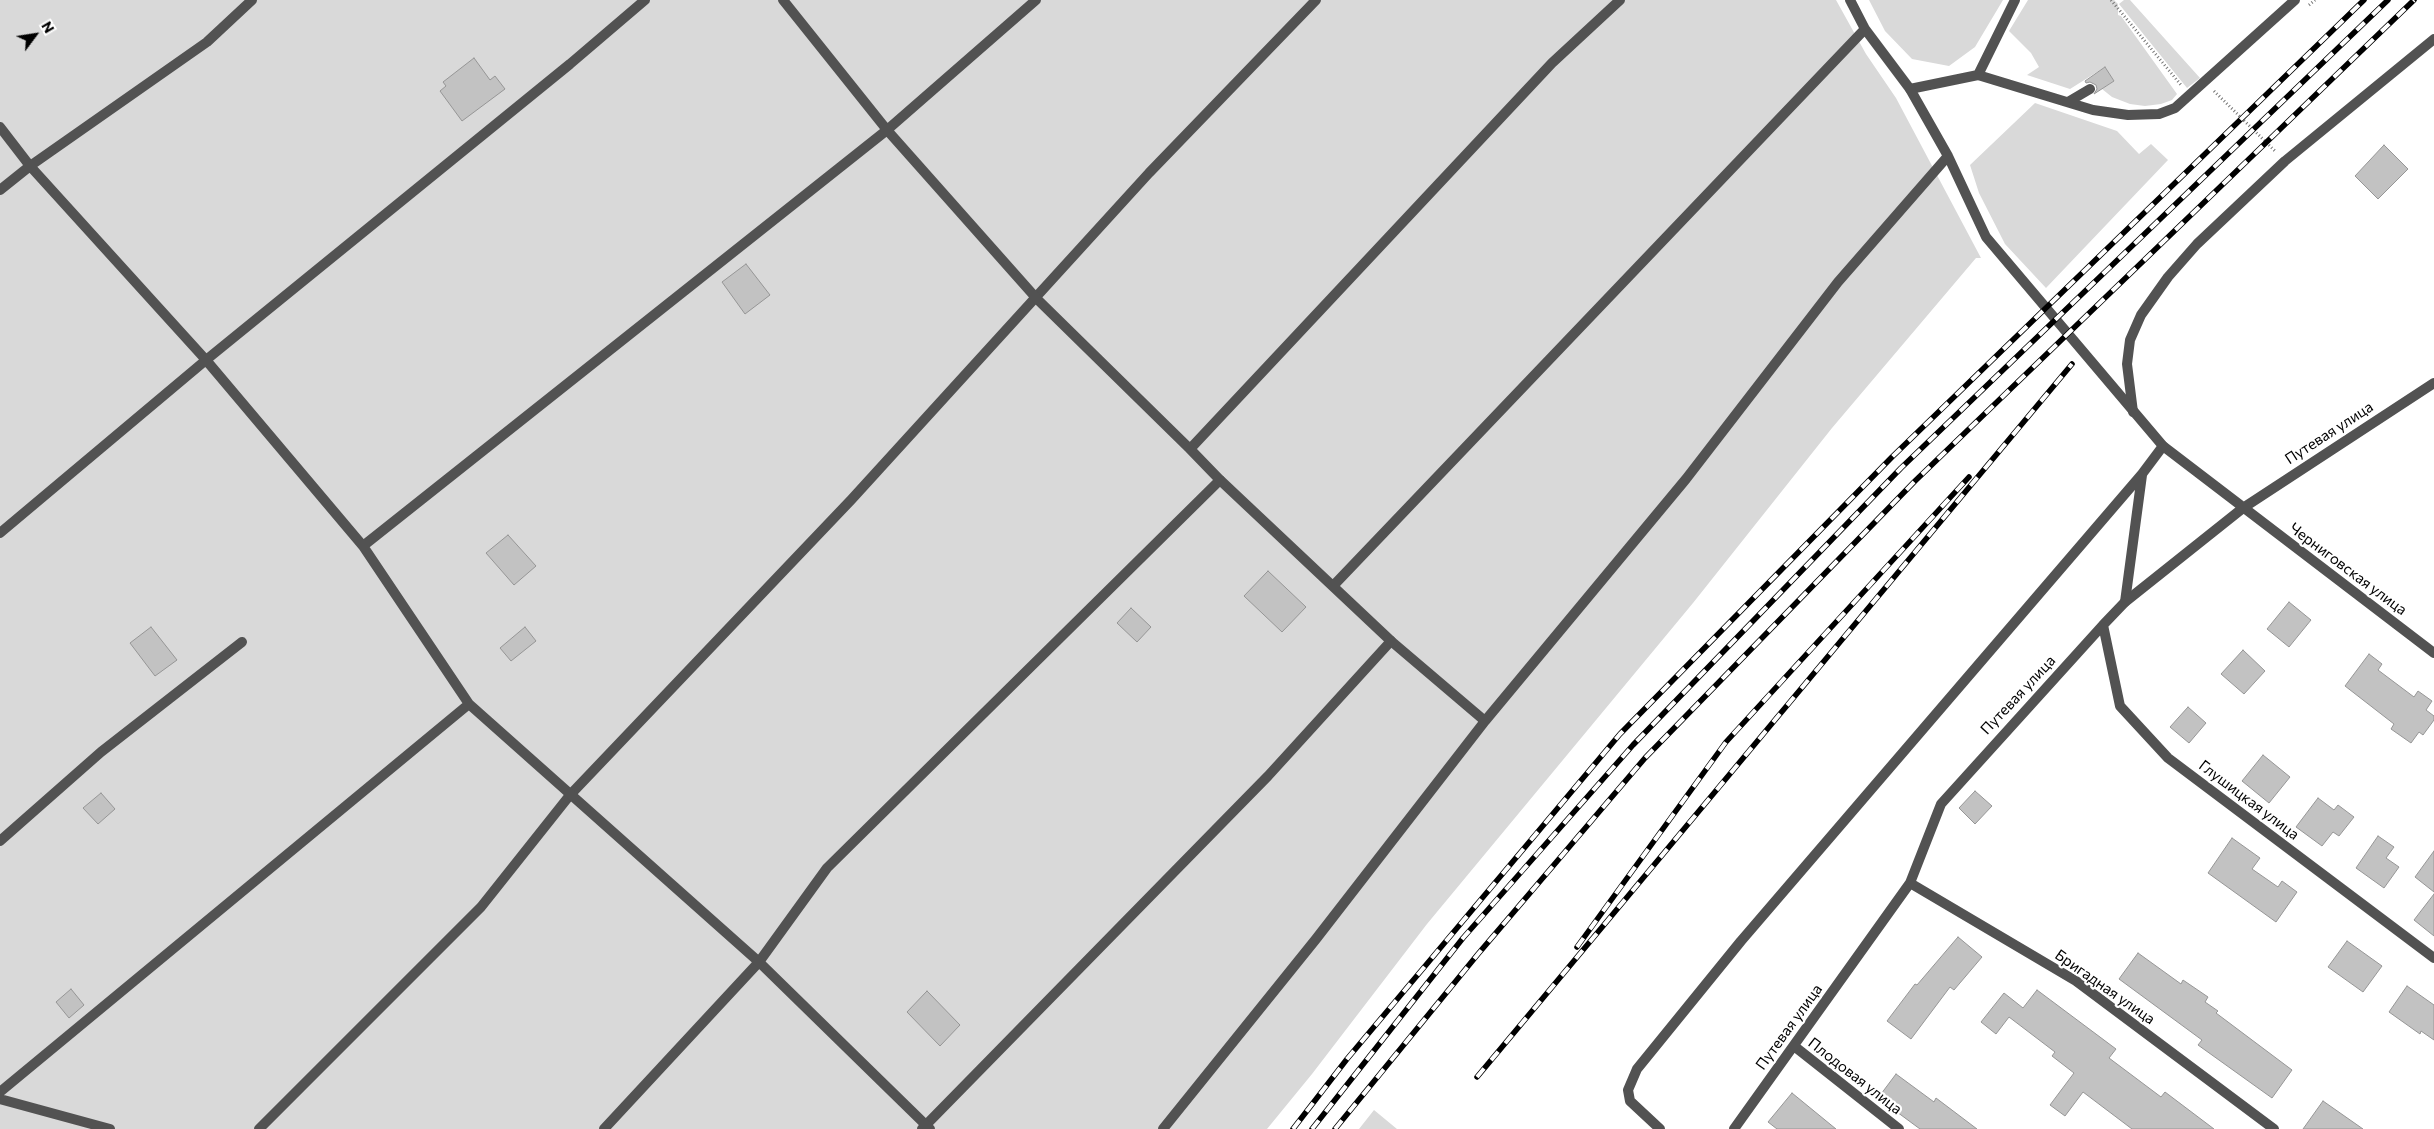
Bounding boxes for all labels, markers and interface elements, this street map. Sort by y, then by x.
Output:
north arrow [10,10,60,60]
text: N [38,18,58,36]
street label: Путевая улица [2282,398,2376,468]
street label: Черниговская улица [2286,519,2410,619]
street label: Путевая улица [1977,652,2059,738]
street label: Глушицкая улица [2195,756,2303,844]
street label: Бригадная улица [2052,946,2158,1028]
street label: Путевая улица [1752,981,1826,1073]
street label: Плодовая улица [1805,1034,1905,1118]

